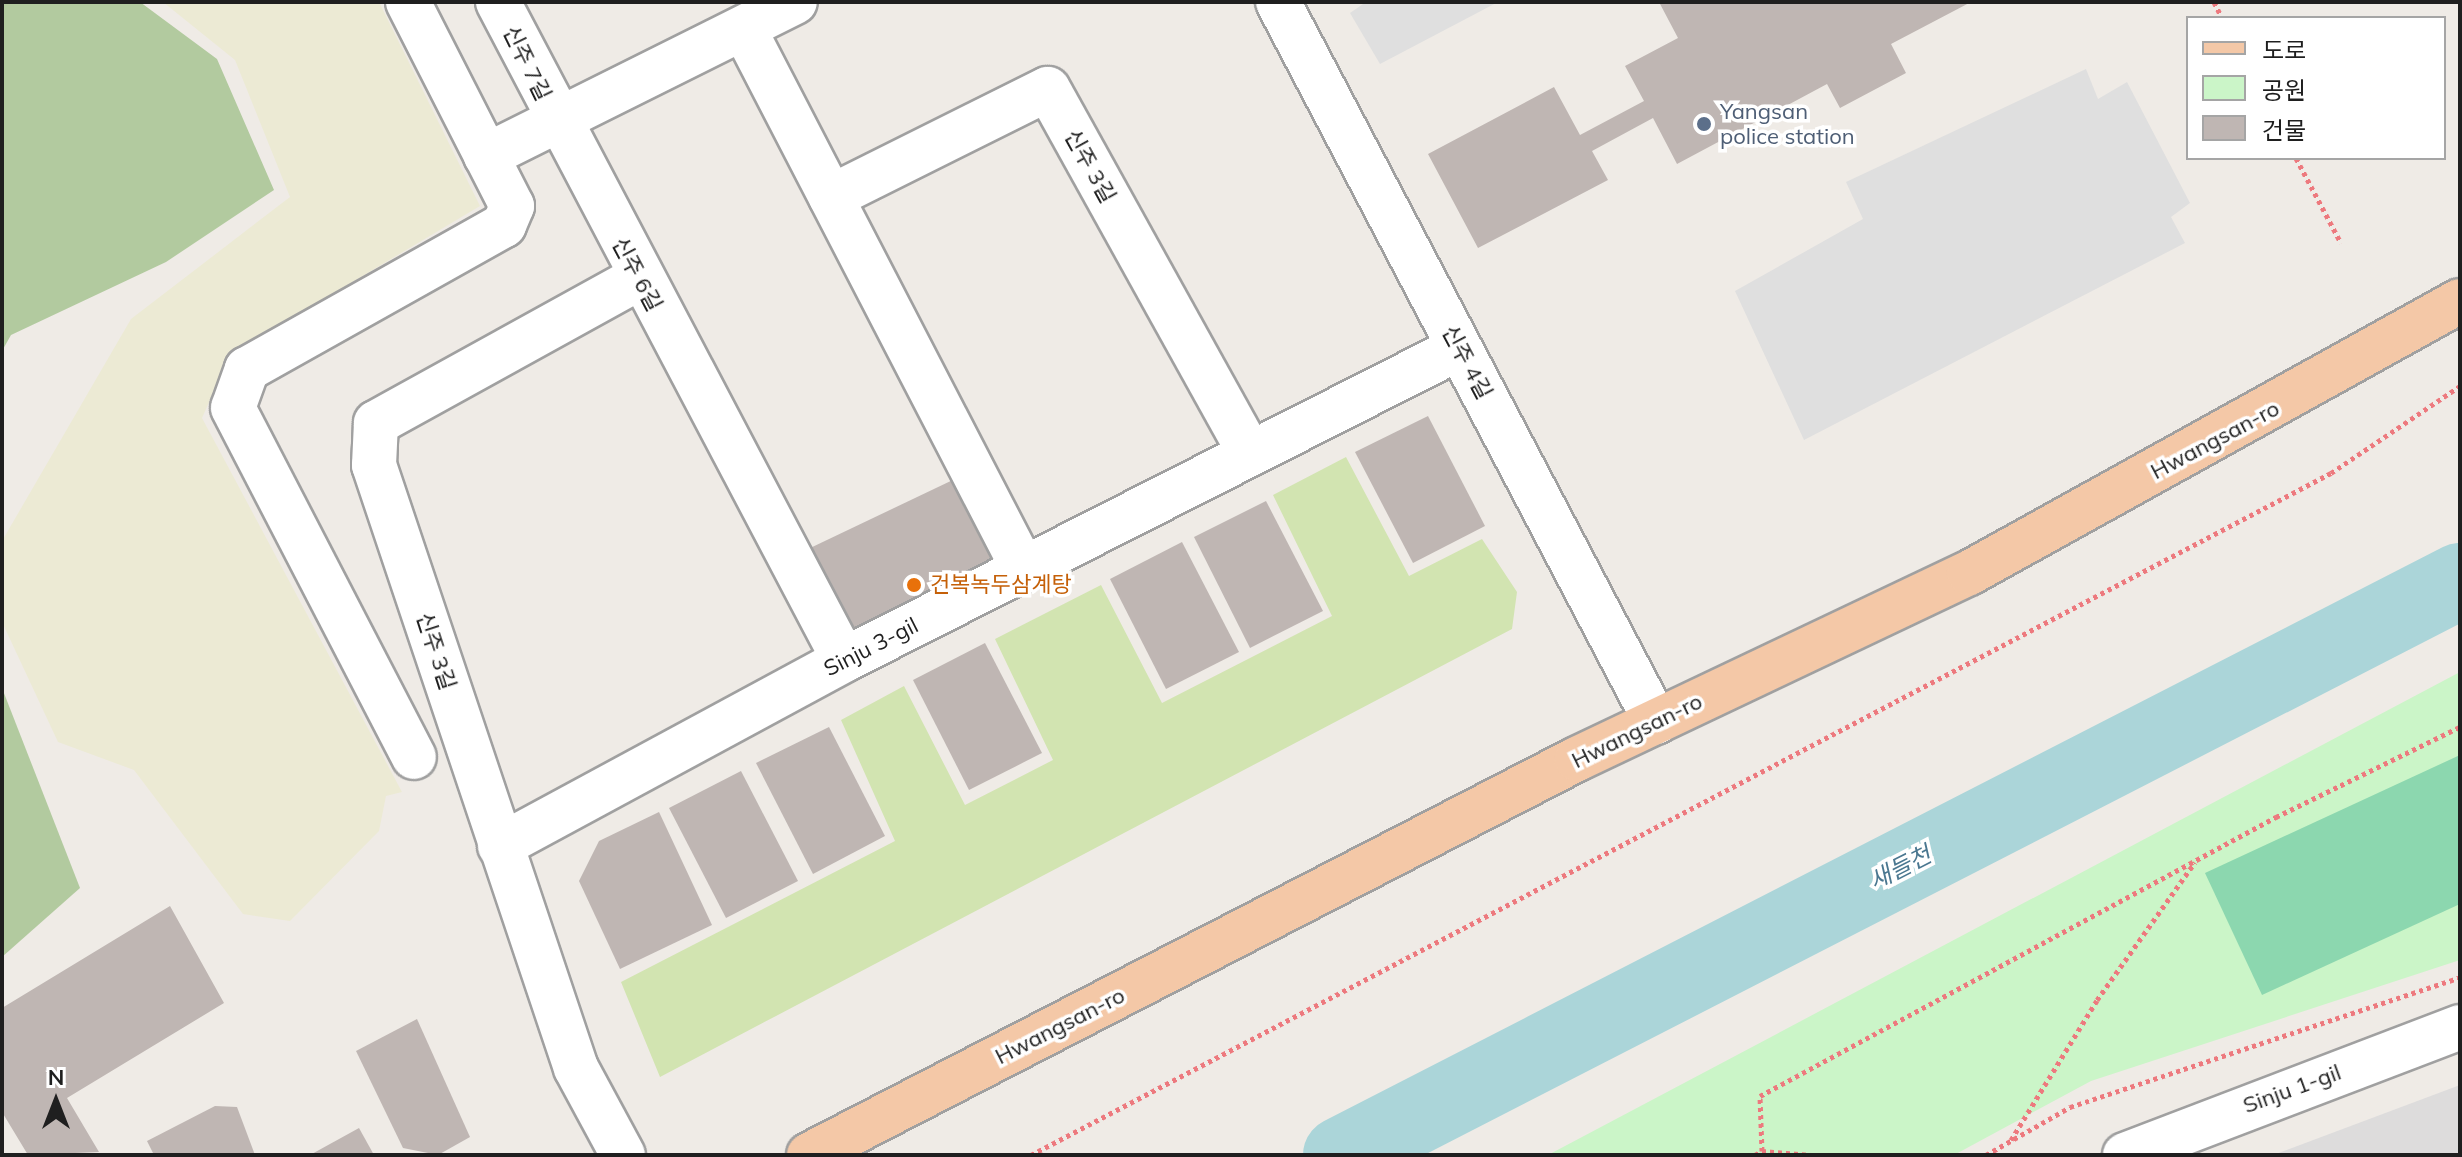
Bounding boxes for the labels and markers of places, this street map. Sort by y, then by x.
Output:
place label: Yangsan police station [1720,98,1855,150]
marker: Yangsan police station [1695,115,1713,133]
place label: 건복녹두삼계탕 [930,572,1072,598]
marker: 건복녹두삼계탕 [905,576,923,594]

